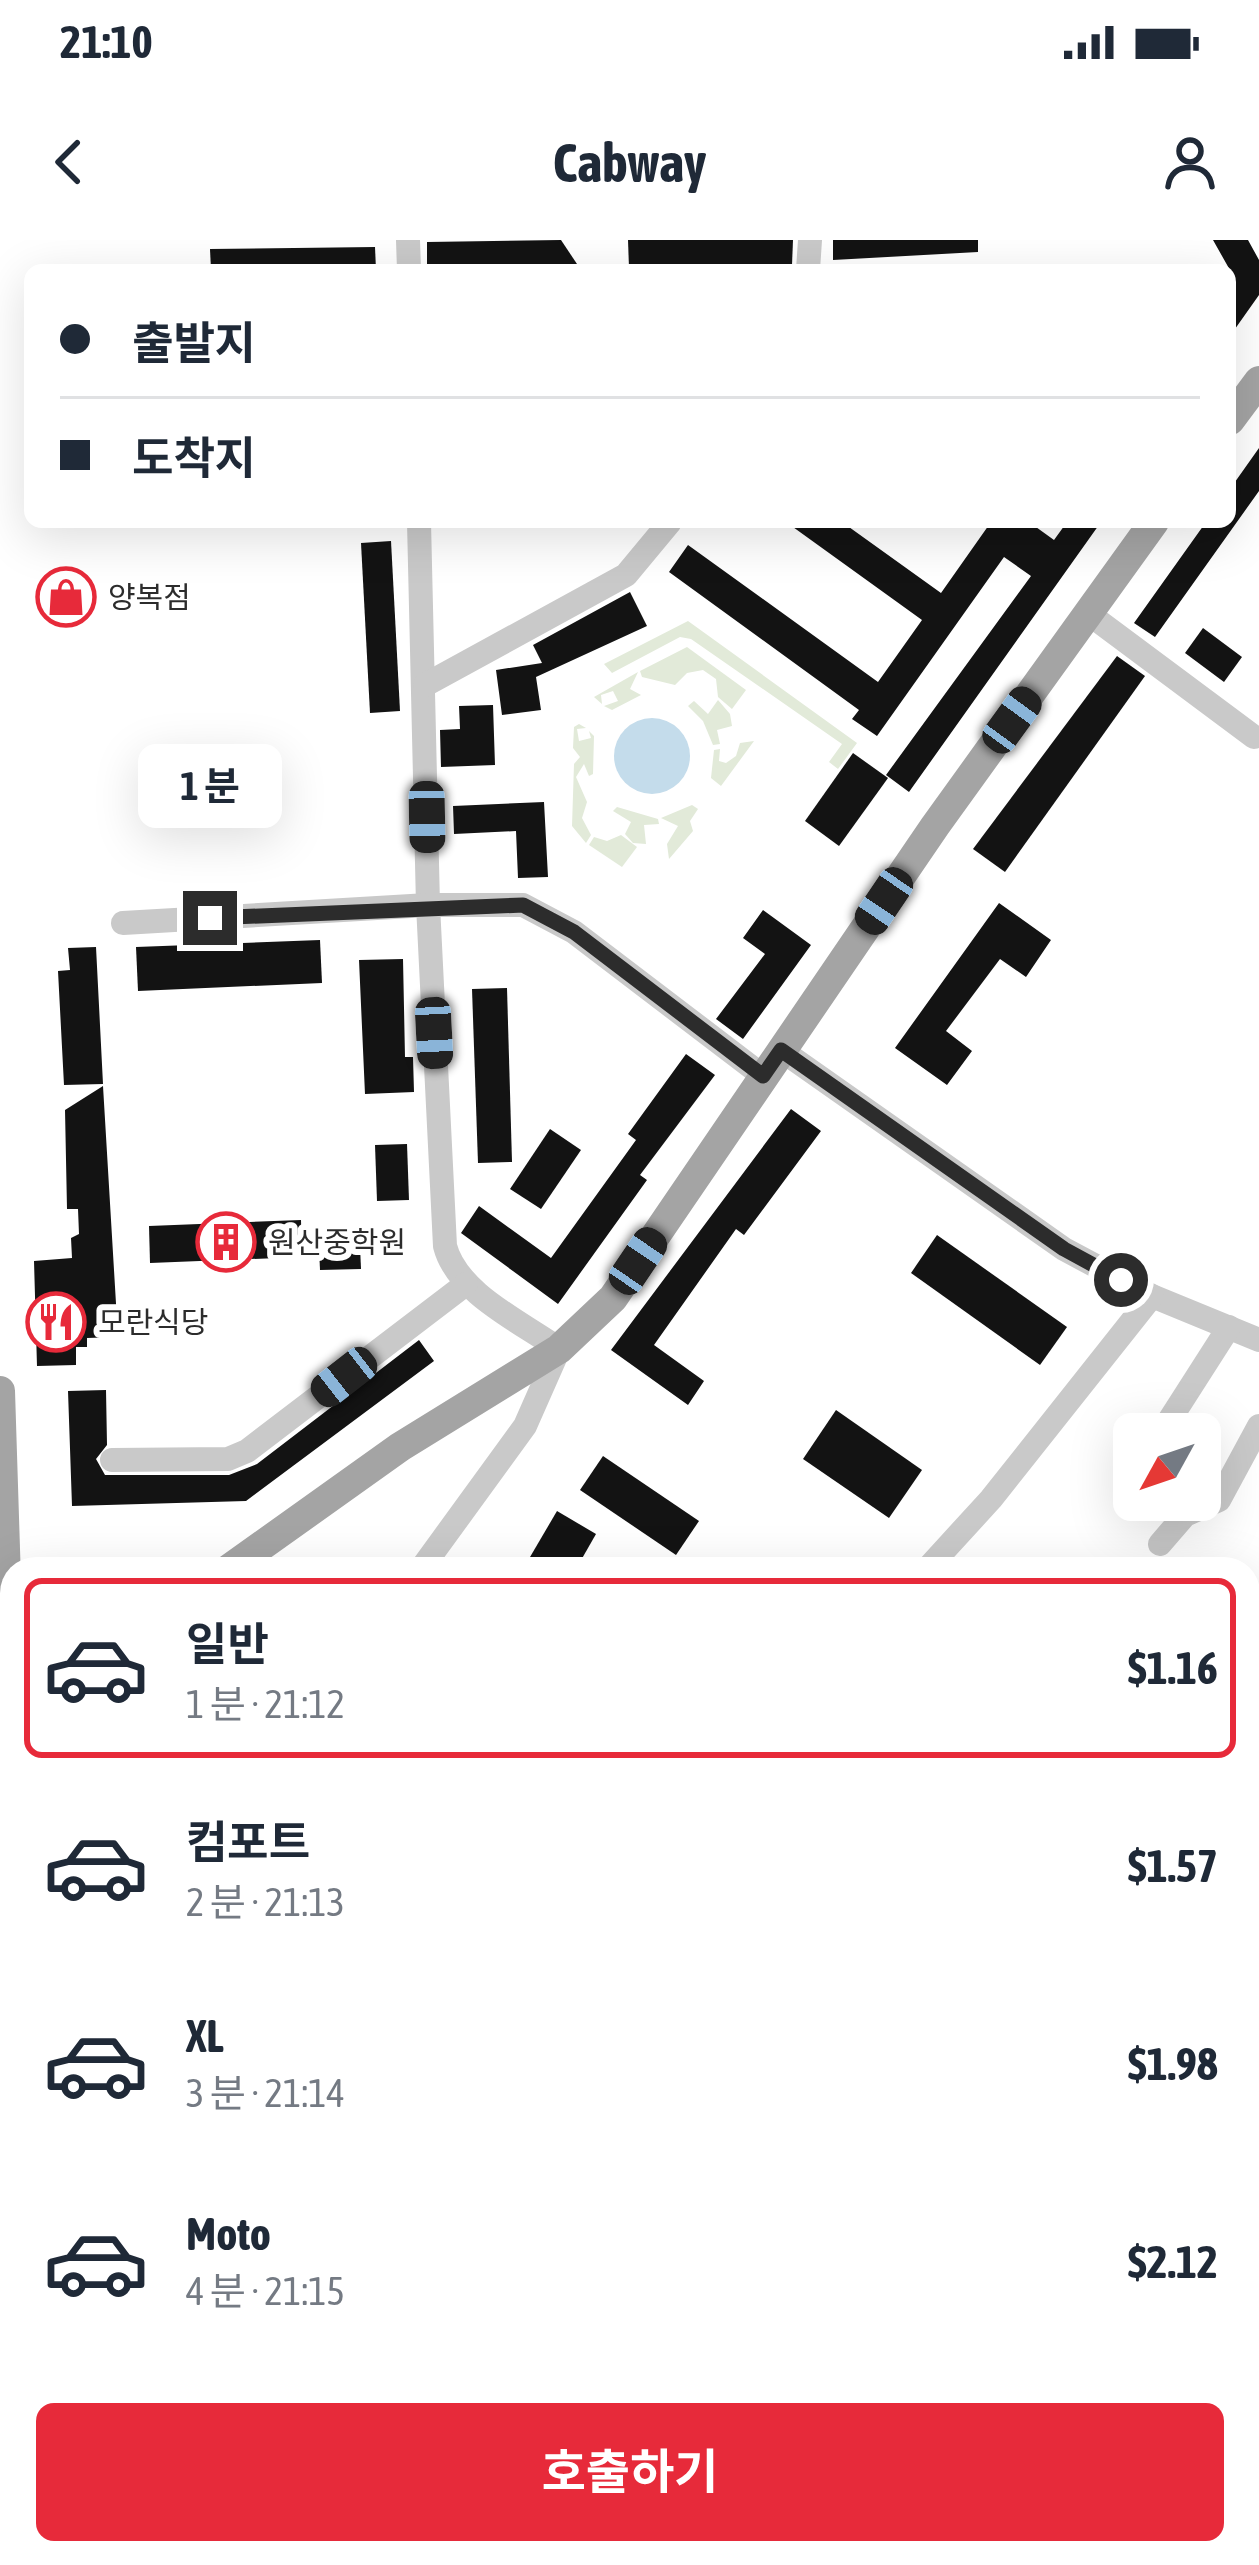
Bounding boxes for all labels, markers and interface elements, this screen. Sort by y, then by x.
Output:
text: 21:10 [60,16,153,68]
icon: back [36,129,102,195]
icon: person [1157,129,1223,195]
text: Cabway [553,132,706,193]
text: 출발지 [132,317,256,369]
text: 도착지 [132,432,256,484]
shop icon: 양복점 [35,566,97,628]
place label: 양복점 [108,580,191,614]
car [976,680,1048,760]
callout: 1 분 [138,744,282,828]
text: 1 분 [180,764,240,808]
car [408,781,446,853]
car [849,861,919,941]
route end [183,891,237,945]
car [414,996,454,1070]
building icon: 원산중학원 [195,1211,257,1273]
car [603,1221,673,1301]
place label: 원산중학원 [268,1225,406,1259]
route start [1094,1253,1148,1307]
restaurant icon: 모란식당 [25,1291,87,1353]
place label: 모란식당 [98,1305,208,1339]
car [305,1341,383,1413]
north arrow [1113,1413,1221,1521]
map controls [1113,1413,1221,1521]
icon: car [42,1614,150,1722]
text: 일반 [186,1618,269,1670]
text: $1.16 [1128,1642,1218,1694]
text: 1 분 · 21:12 [186,1682,345,1726]
icon: car [42,1812,150,1920]
text: 컴포트 [186,1816,310,1868]
text: $1.57 [1128,1840,1218,1892]
text: 2 분 · 21:13 [186,1880,345,1924]
icon: car [42,2010,150,2118]
text: XL [186,2010,224,2062]
text: $1.98 [1128,2038,1218,2090]
text: 3 분 · 21:14 [186,2071,345,2115]
icon: car [42,2208,150,2316]
text: Moto [186,2208,271,2260]
text: $2.12 [1128,2236,1218,2288]
text: 4 분 · 21:15 [186,2269,345,2313]
button: 호출하기 [36,2403,1224,2541]

